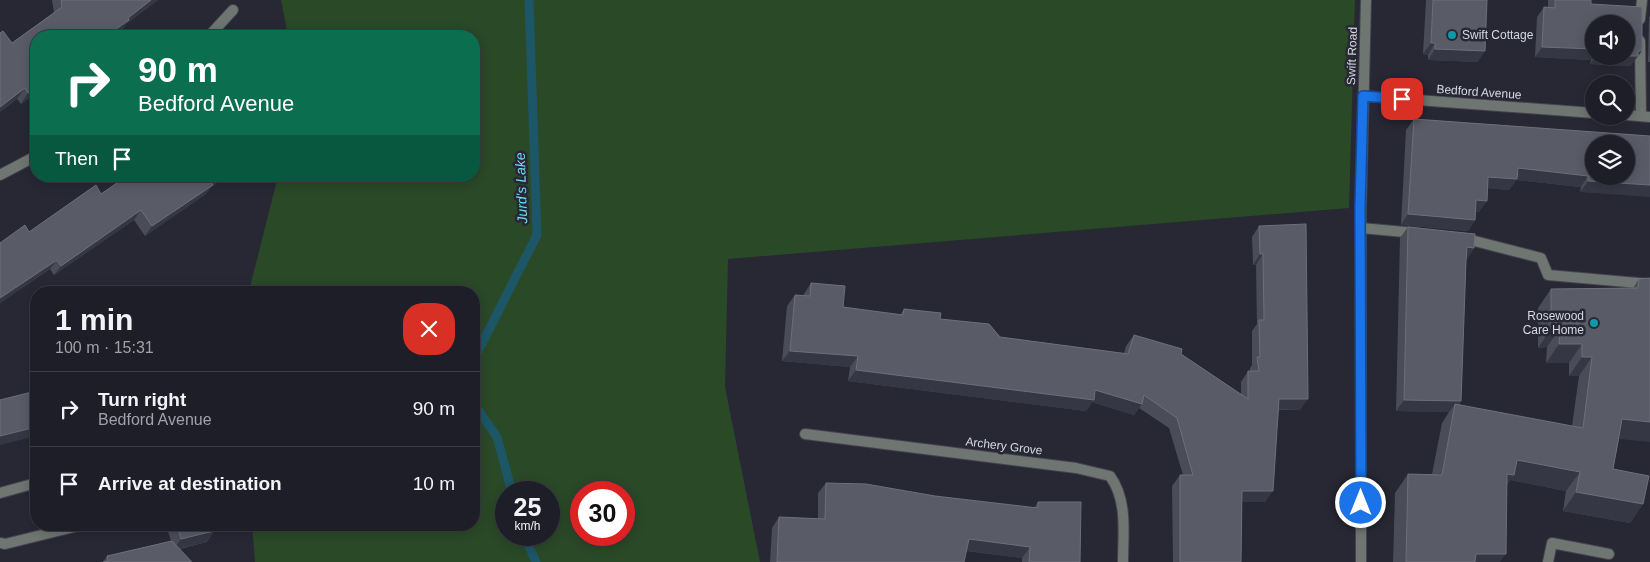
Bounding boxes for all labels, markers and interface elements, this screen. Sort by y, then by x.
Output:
map controls [1585,15,1635,185]
button: sound [1585,15,1635,65]
street label: Swift Road [1344,27,1360,85]
place label: Swift Cottage [1462,28,1534,42]
marker: Swift Cottage [1446,29,1458,41]
icon: right [55,50,120,115]
text: 90 m [138,50,218,89]
button: search [1585,75,1635,125]
pin [1381,78,1423,120]
street label: Bedford Avenue [1436,82,1522,102]
icon: arrive [1388,85,1416,113]
text: Bedford Avenue [138,91,294,116]
button: layers [1585,135,1635,185]
icon: arrive [108,145,136,173]
text: Then [55,148,98,169]
water label: Jurd's Lake [512,152,530,225]
text: 1 min [55,303,133,336]
button: close [403,303,455,355]
place label: Rosewood Care Home [1523,309,1584,337]
marker: Rosewood Care Home [1588,317,1600,329]
text: 100 m · 15:31 [55,339,154,356]
text: Turn right [98,389,186,410]
icon: right [55,395,83,423]
text: 90 m [413,398,455,419]
text: Bedford Avenue [98,411,212,428]
street label: Archery Grove [965,434,1044,458]
icon: arrive [55,470,83,498]
text: Arrive at destination [98,473,282,494]
text: 10 m [413,473,455,494]
position arrow [1334,476,1386,528]
speed limit sign: 30 [570,481,635,546]
text: 25 [514,493,541,521]
text: km/h [514,519,541,533]

